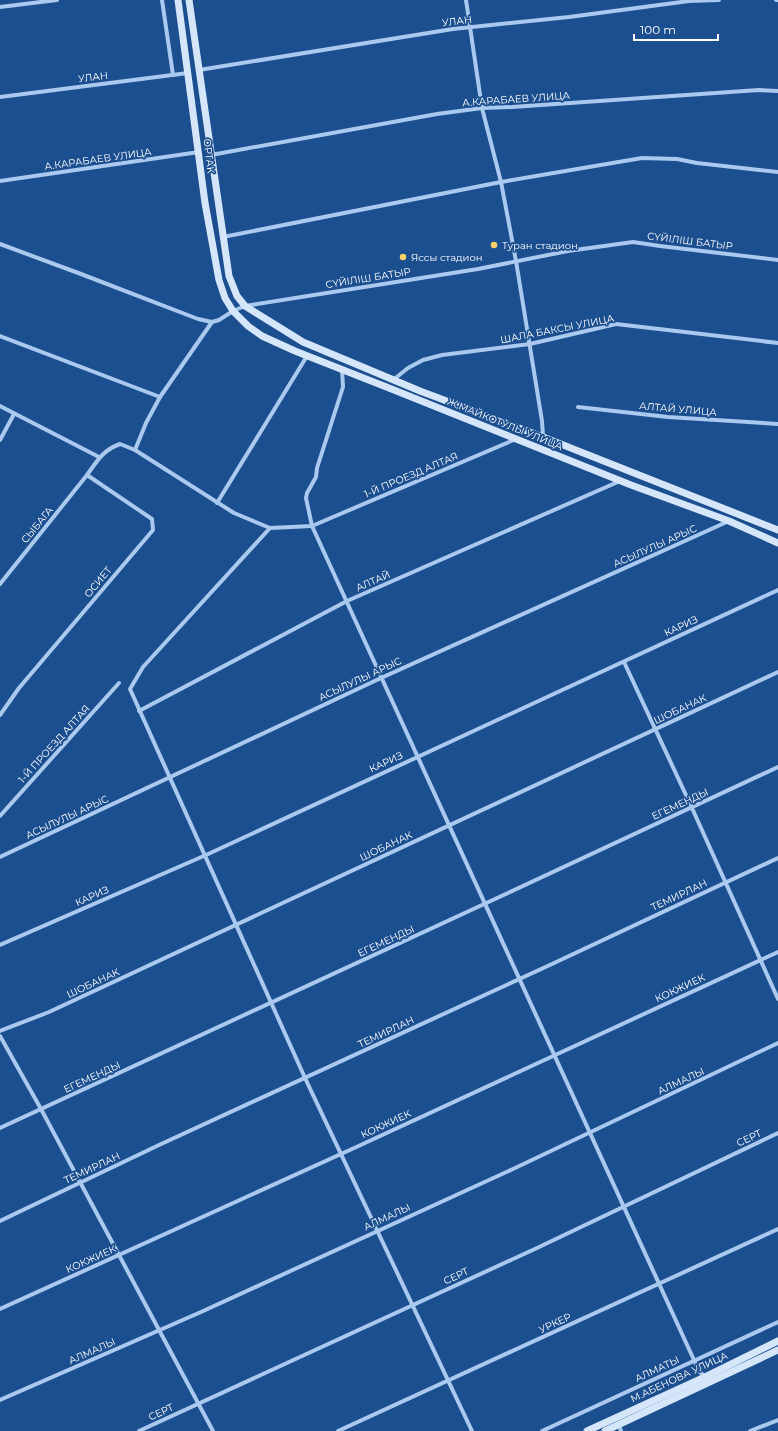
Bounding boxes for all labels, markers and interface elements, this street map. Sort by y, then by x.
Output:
street label: УЛАН [441,13,473,29]
scale bar [634,16,718,42]
text: 100 m [640,22,676,37]
street label: УЛАН [77,69,109,85]
street label: А.КАРАБАЕВ УЛИЦА [462,89,571,109]
street label: ОРТАК [200,138,218,174]
street label: А.КАРАБАЕВ УЛИЦА [44,145,153,173]
street label: СҮЙІЛІШ БАТЫР [646,229,734,253]
place label: Туран стадион [502,239,578,252]
marker: Туран стадион [489,240,499,250]
place label: Яссы стадион [411,251,483,264]
marker: Яссы стадион [398,252,408,262]
street label: СҮЙІЛІШ БАТЫР [324,265,412,291]
street label: ШАЛА БАКСЫ УЛИЦА [499,311,616,346]
street label: Ж.МАЙКОТУЛЫ УЛИЦА [445,395,565,453]
street label: АЛТАЙ УЛИЦА [639,399,718,419]
street label: 1-Й ПРОЕЗД АЛТАЯ [362,449,460,501]
street label: СЫБАГА [18,504,56,546]
street label: АСЫЛУЛЫ АРЫС [611,522,699,570]
street label: ОСИЕТ [81,564,115,600]
street label: АЛТАЙ [354,568,392,594]
street label: КАРИЗ [662,613,700,639]
street label: АСЫЛУЛЫ АРЫС [316,654,404,704]
street label: ШОБАНАК [652,691,708,727]
street label: 1-Й ПРОЕЗД АЛТАЯ [15,702,93,786]
street label: КАРИЗ [367,749,405,775]
street label: ЕГЕМЕНДЫ [650,785,710,823]
street label: АСЫЛУЛЫ АРЫС [23,792,111,842]
street label: ШОБАНАК [358,828,414,864]
street label: ТЕМИРЛАН [649,876,709,914]
street label: КАРИЗ [73,883,111,909]
street label: ЕГЕМЕНДЫ [356,922,416,960]
street label: ШОБАНАК [65,965,121,1001]
street label: КОКЖИЕК [653,971,707,1005]
street label: ТЕМИРЛАН [356,1013,416,1051]
street label: ЕГЕМЕНДЫ [62,1058,122,1096]
street label: АЛМАЛЫ [656,1065,706,1097]
street label: КОКЖИЕК [359,1107,413,1141]
street label: СЕРТ [734,1126,764,1149]
street label: ТЕМИРЛАН [62,1149,122,1187]
street label: АЛМАЛЫ [362,1201,412,1233]
street label: КОКЖИЕК [64,1242,118,1276]
street label: СЕРТ [441,1264,471,1287]
street label: УРКЕР [537,1310,573,1336]
street label: АЛМАЛЫ [67,1335,117,1367]
street label: М.АБЕНОВА УЛИЦА [628,1348,730,1405]
street label: АЛМАТЫ [633,1353,681,1385]
street label: СЕРТ [146,1400,176,1423]

